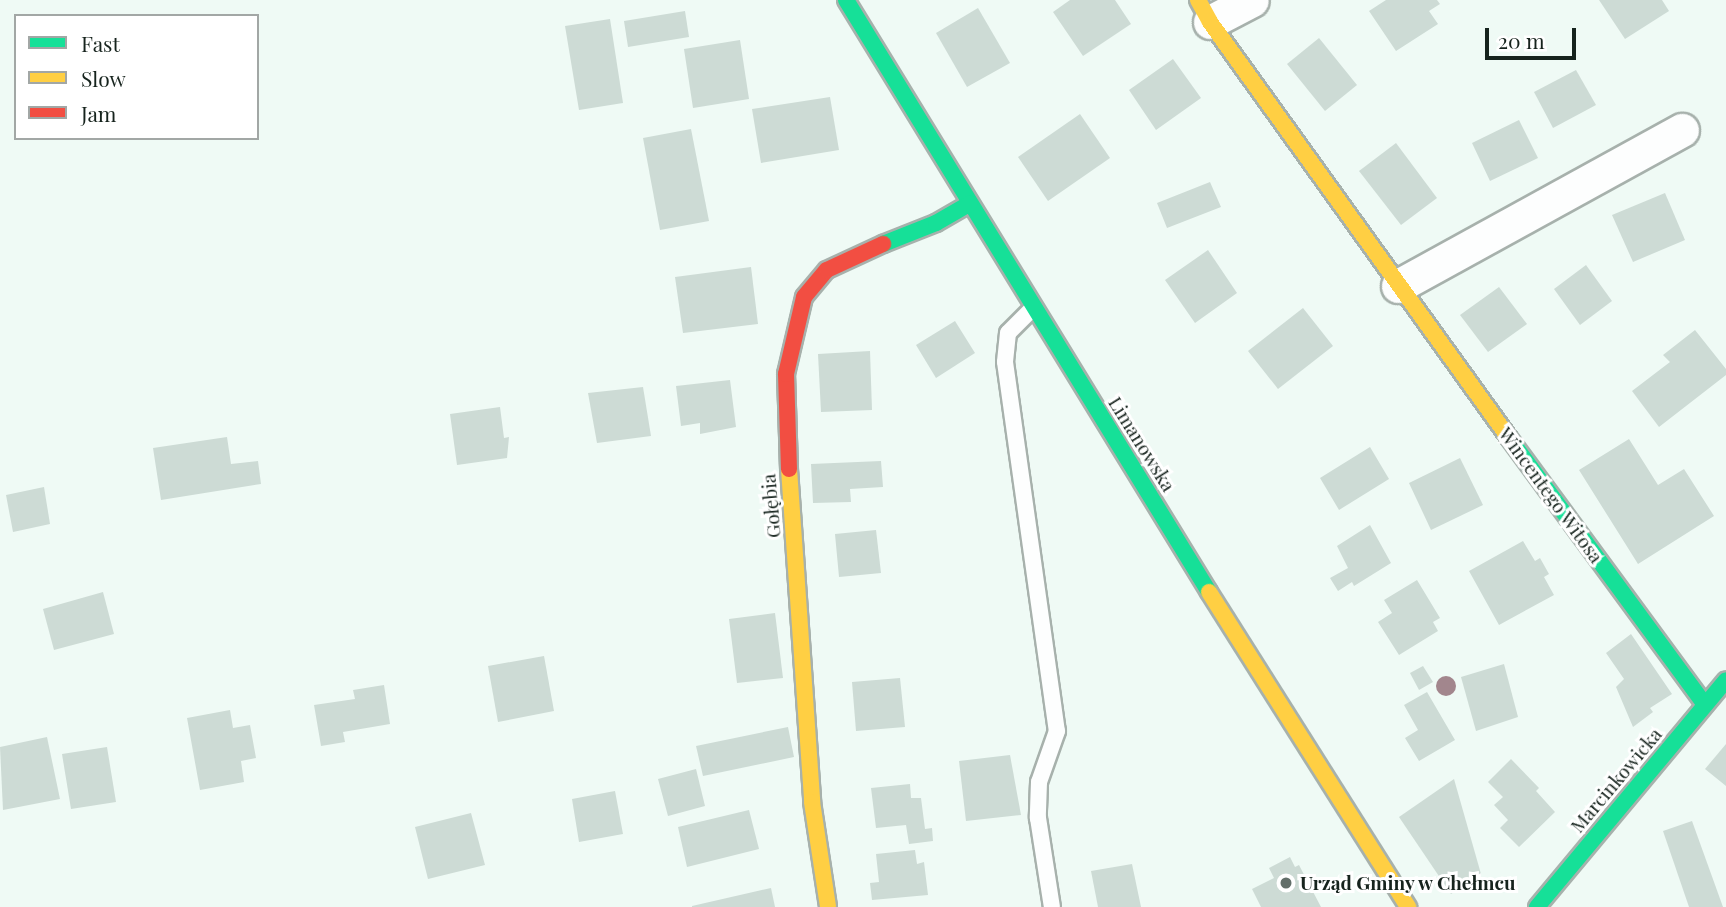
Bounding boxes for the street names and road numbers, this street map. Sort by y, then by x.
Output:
street label: Limanowska [1104,392,1180,496]
street label: Wincentego Witosa [1494,423,1608,567]
street label: Gołębia [757,473,785,539]
street label: Marcinkowicka [1566,723,1666,837]

